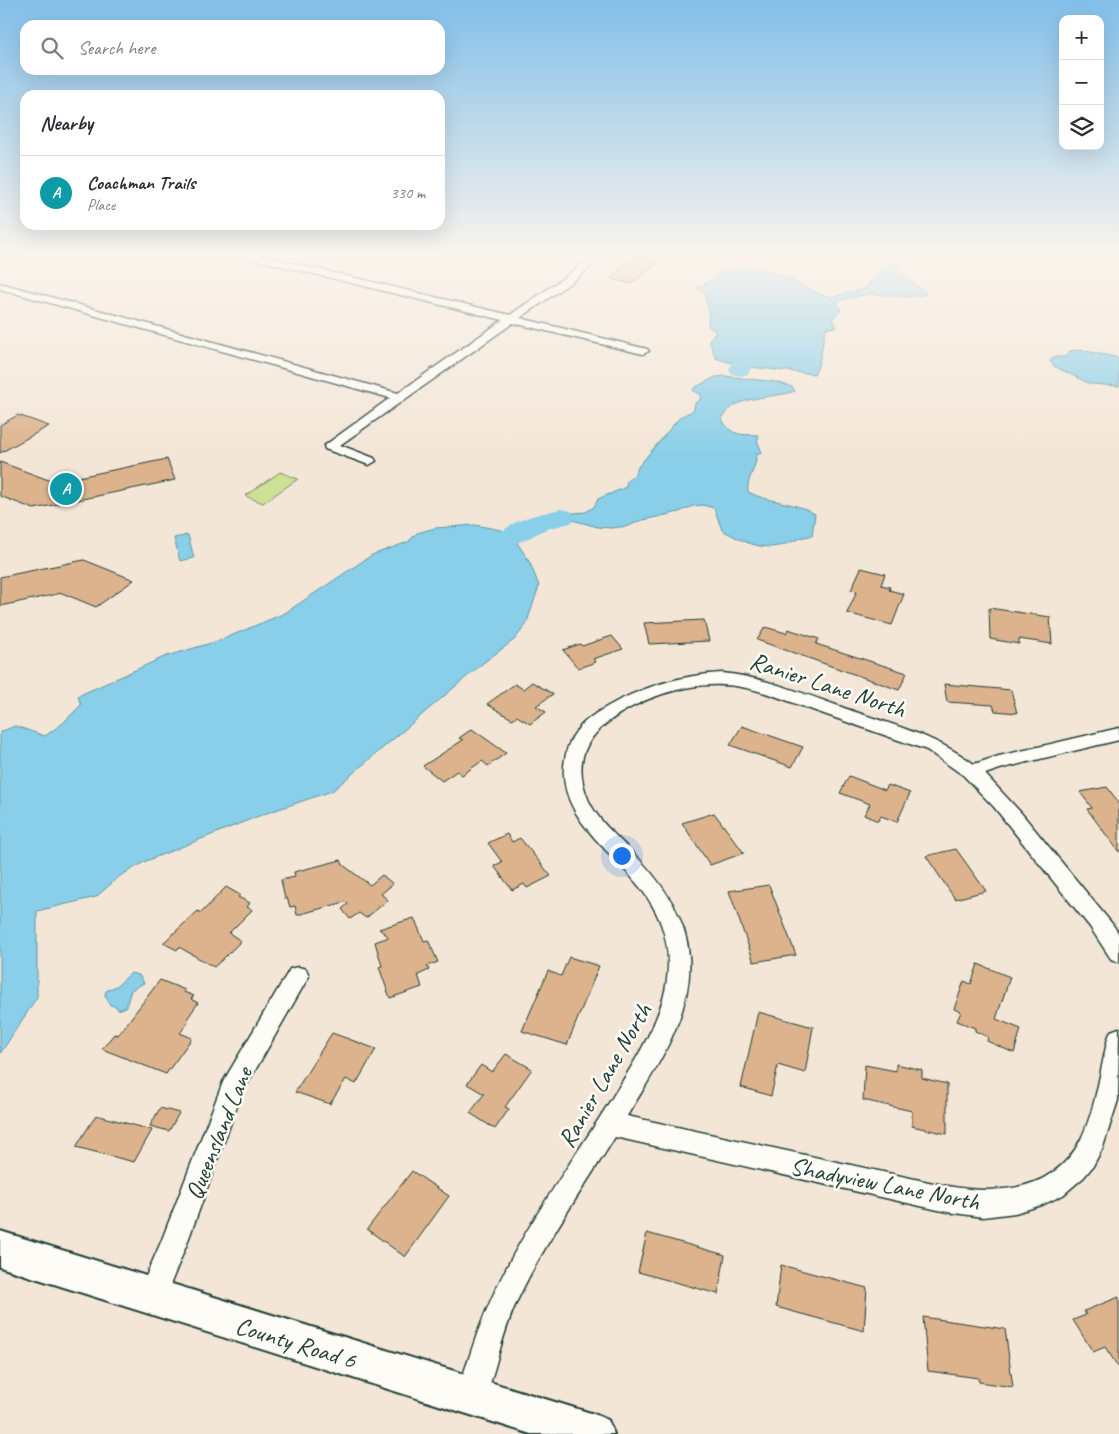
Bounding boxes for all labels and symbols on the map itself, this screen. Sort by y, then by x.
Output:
pin: A [50,470,82,508]
street label: Ranier Lane North [746,645,910,725]
your location [609,843,635,869]
street label: Ranier Lane North [551,997,659,1154]
street label: Queensland Lane [178,1061,261,1204]
street label: Shadyview Lane North [787,1150,983,1218]
street label: County Road 6 [232,1310,360,1377]

